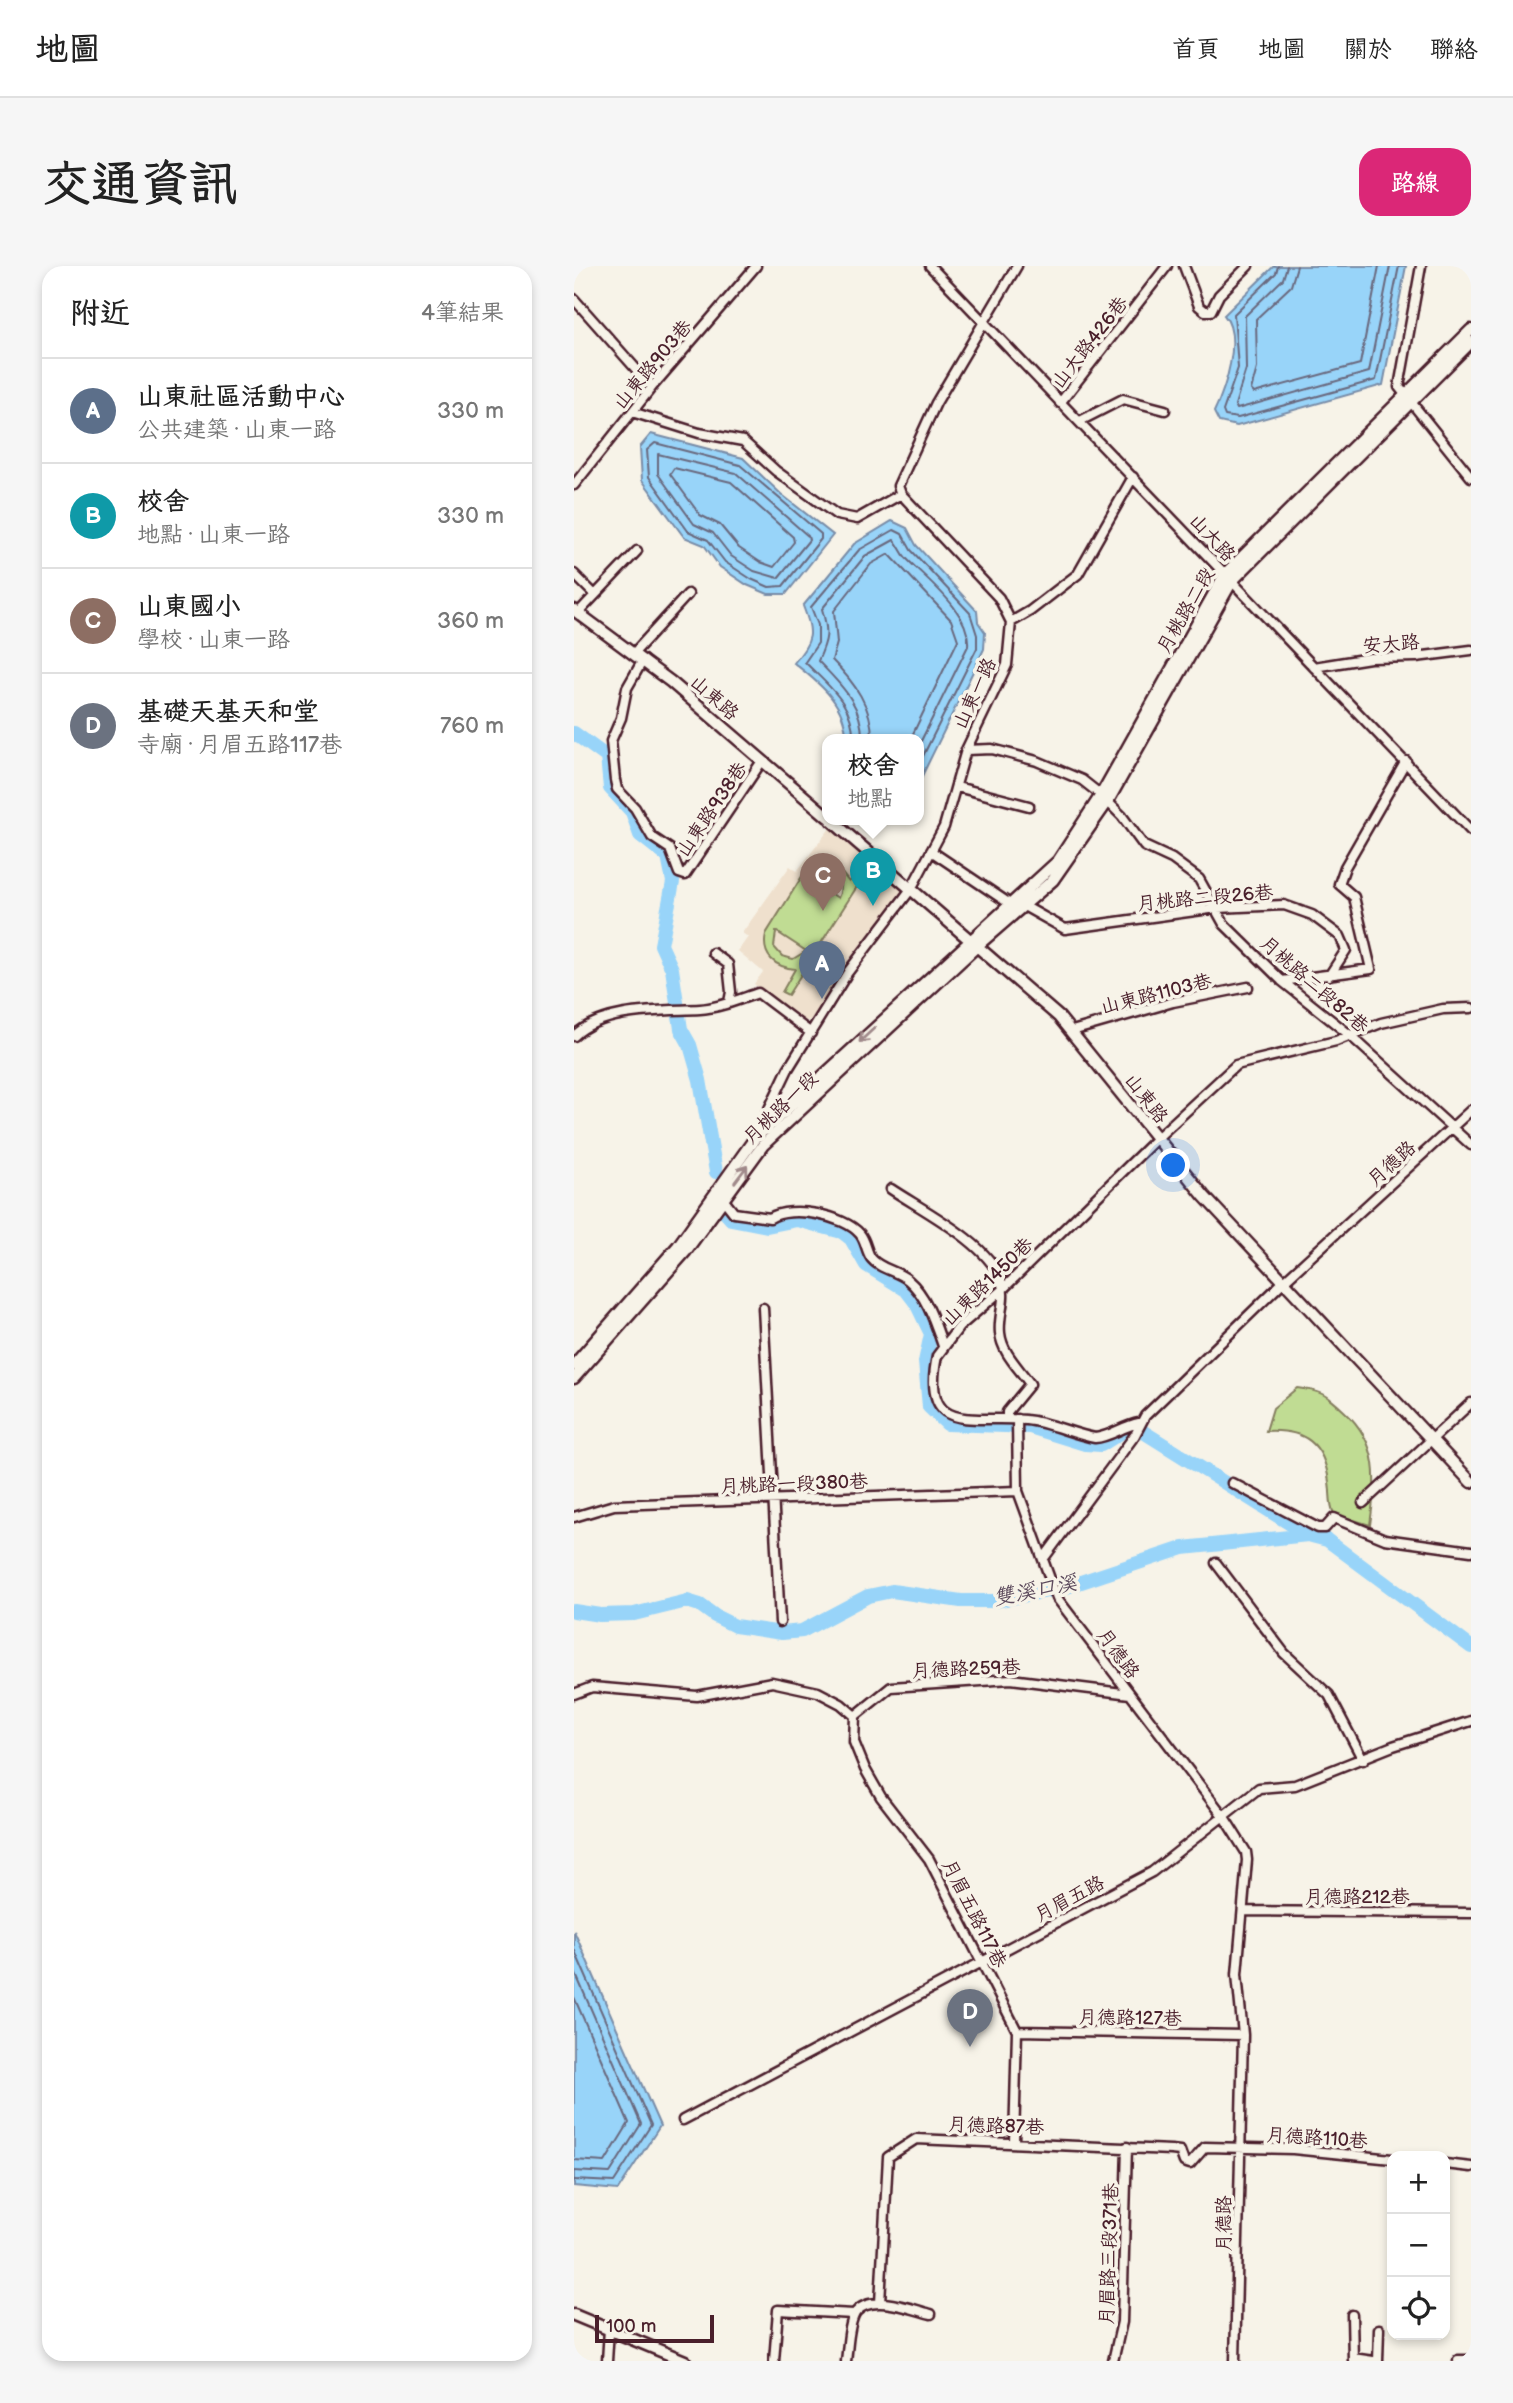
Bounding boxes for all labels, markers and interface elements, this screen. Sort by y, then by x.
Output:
text: 地圖 [35,30,101,70]
text: 首頁 [1172,35,1220,64]
text: 地圖 [1258,35,1306,64]
text: 關於 [1344,35,1392,64]
text: 聯絡 [1430,35,1478,64]
button: 路線 [1359,148,1471,216]
text: 交通資訊 [42,156,238,215]
street label: 山大路426巷 [1047,292,1133,394]
text: 附近 [70,296,130,332]
text: 4筆結果 [421,299,504,327]
street label: 山東路903巷 [609,315,697,414]
text: 山東社區活動中心 [137,382,345,413]
text: A [86,397,100,425]
text: 330 m [437,397,504,425]
text: 公共建築 · 山東一路 [137,416,336,444]
text: 校舍 [137,487,189,518]
text: B [85,502,101,530]
text: 330 m [437,502,504,530]
street label: 山大路 [1184,509,1240,567]
text: 地點 · 山東一路 [137,521,290,549]
street label: 月桃路二段 [1153,564,1220,658]
text: 山東國小 [137,592,241,623]
text: C [85,607,101,635]
text: 360 m [437,607,504,635]
text: 學校 · 山東一路 [137,626,290,654]
street label: 安大路 [1362,631,1420,658]
street label: 山東一路 [949,654,1002,733]
street label: 山東路 [685,671,743,726]
text: 基礎天基天和堂 [137,697,319,728]
text: D [85,712,101,740]
text: 760 m [440,712,504,740]
text: 寺廟 · 月眉五路117巷 [137,731,342,759]
popup [822,734,924,825]
text: 校舍 [847,751,899,782]
street label: 山東路938巷 [672,758,752,862]
text: 地點 [847,785,893,813]
pin: B [850,848,896,906]
pin: C [800,853,846,911]
street label: 月桃路二段26巷 [1136,881,1274,916]
street label: 月桃路二段82巷 [1255,932,1373,1039]
pin: A [799,941,845,999]
street label: 山東路1103巷 [1098,970,1214,1019]
one-way arrow [858,1027,876,1043]
street label: 月桃路一段 [739,1067,823,1149]
street label: 山東路 [1119,1069,1172,1128]
street label: 月德路 [1363,1136,1421,1192]
your location [1156,1148,1190,1182]
one-way arrow [734,1165,749,1183]
street label: 山東路1450巷 [938,1233,1038,1331]
street label: 月桃路一段380巷 [720,1470,868,1499]
water label: 雙溪口溪 [991,1570,1080,1611]
street label: 月德路 [1092,1624,1144,1684]
street label: 月德路259巷 [911,1656,1021,1683]
street label: 月眉五路117巷 [936,1855,1011,1972]
street label: 月眉五路 [1031,1871,1109,1927]
street label: 月德路212巷 [1304,1886,1410,1909]
pin: D [947,1989,993,2047]
street label: 月德路127巷 [1078,2006,1182,2031]
street label: 月德路87巷 [947,2113,1045,2140]
street label: 月德路110巷 [1265,2123,1369,2154]
map controls [1387,2151,1450,2340]
button: + [1387,2151,1450,2214]
street label: 月眉路三段371巷 [1096,2183,1123,2326]
street label: 月德路 [1213,2195,1236,2253]
button: − [1387,2214,1450,2277]
button: locate [1387,2277,1450,2340]
scale bar [595,2312,714,2344]
text: 100 m [606,2315,657,2338]

